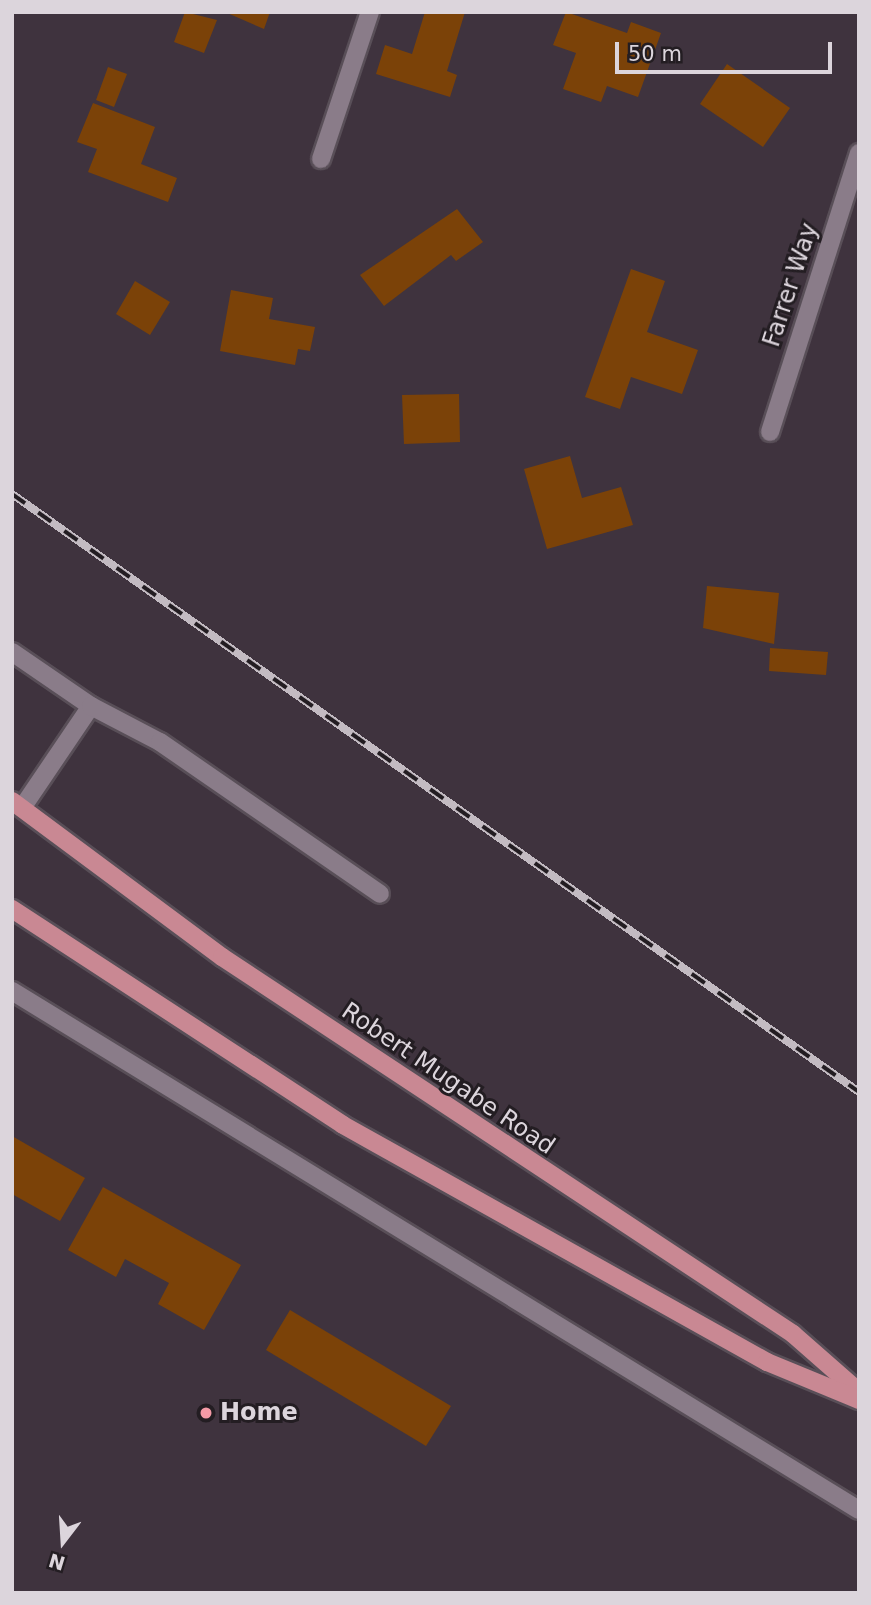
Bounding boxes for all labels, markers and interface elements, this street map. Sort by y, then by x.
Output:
scale bar [619,28,836,72]
text: 50 m [628,42,682,66]
street label: Farrer Way [757,219,825,351]
street label: Robert Mugabe Road [336,997,560,1161]
place label: Home [220,1399,298,1427]
marker: Home [198,1405,214,1421]
north arrow [28,1507,98,1577]
text: N [46,1549,68,1575]

